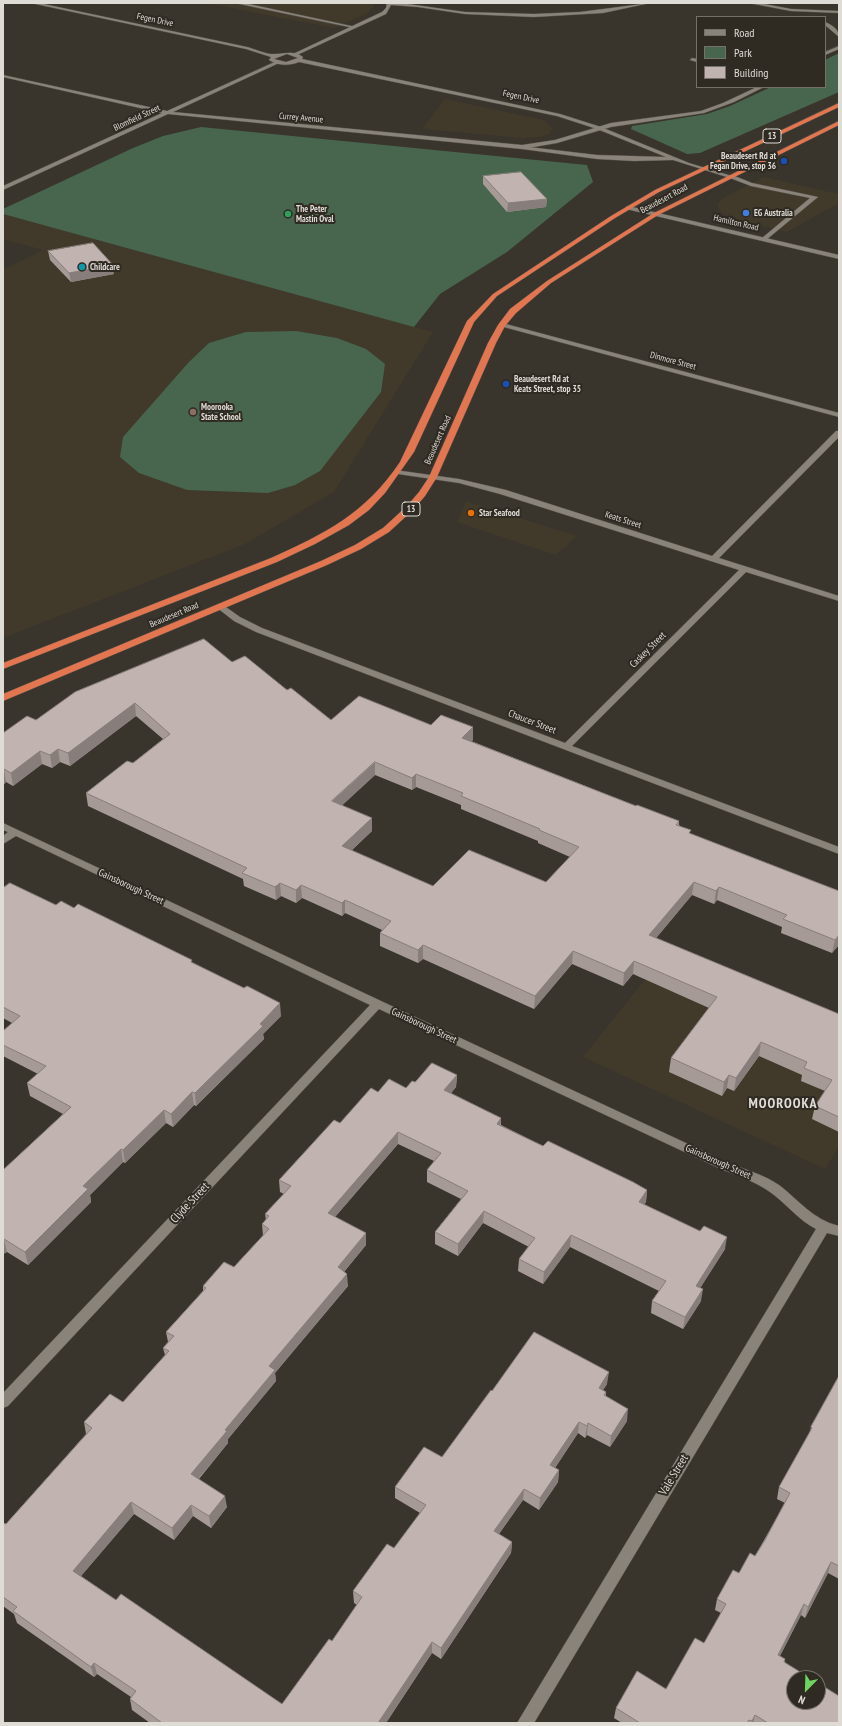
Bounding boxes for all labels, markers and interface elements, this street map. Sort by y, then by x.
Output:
street label: Fegen Drive [136,11,174,29]
legend [696,16,826,88]
text: Road [734,25,754,40]
text: Park [734,45,752,60]
text: Building [734,65,769,80]
street label: Fegen Drive [502,88,540,106]
street label: Blomfield Street [112,102,162,134]
street label: Currey Avenue [278,111,324,125]
road number: 13 [763,129,781,143]
place label: Beaudesert Rd at Fegan Drive, stop 36 [710,151,776,172]
marker: Beaudesert Rd at Fegan Drive, stop 36 [779,156,789,166]
street label: Beaudesert Road [638,182,690,216]
place label: The Peter Mastin Oval [296,204,334,225]
marker: EG Australia [741,208,751,218]
place label: EG Australia [754,208,793,218]
marker: The Peter Mastin Oval [283,209,293,219]
street label: Hamilton Road [712,213,760,233]
marker: Childcare [77,262,87,272]
place label: Childcare [90,262,120,272]
street label: Dinmore Street [649,350,697,372]
place label: Beaudesert Rd at Keats Street, stop 35 [514,374,581,395]
marker: Beaudesert Rd at Keats Street, stop 35 [501,379,511,389]
place label: Moorooka State School [201,402,241,423]
marker: Moorooka State School [188,407,198,417]
street label: Beaudesert Road [422,414,454,466]
road number: 13 [402,502,420,516]
marker: Star Seafood [466,508,476,518]
place label: Star Seafood [479,508,520,518]
street label: Keats Street [604,509,642,531]
street label: Beaudesert Road [148,600,200,630]
street label: Caskey Street [627,629,669,671]
street label: Chaucer Street [506,707,558,737]
street label: Gainsborough Street [97,867,165,907]
street label: Gainsborough Street [390,1006,458,1046]
district label: MOOROOKA [749,1096,817,1112]
street label: Gainsborough Street [683,1142,753,1182]
street label: Clyde Street [168,1180,212,1226]
street label: Vale Street [656,1452,692,1498]
north arrow [786,1670,826,1710]
text: N [796,1693,807,1708]

